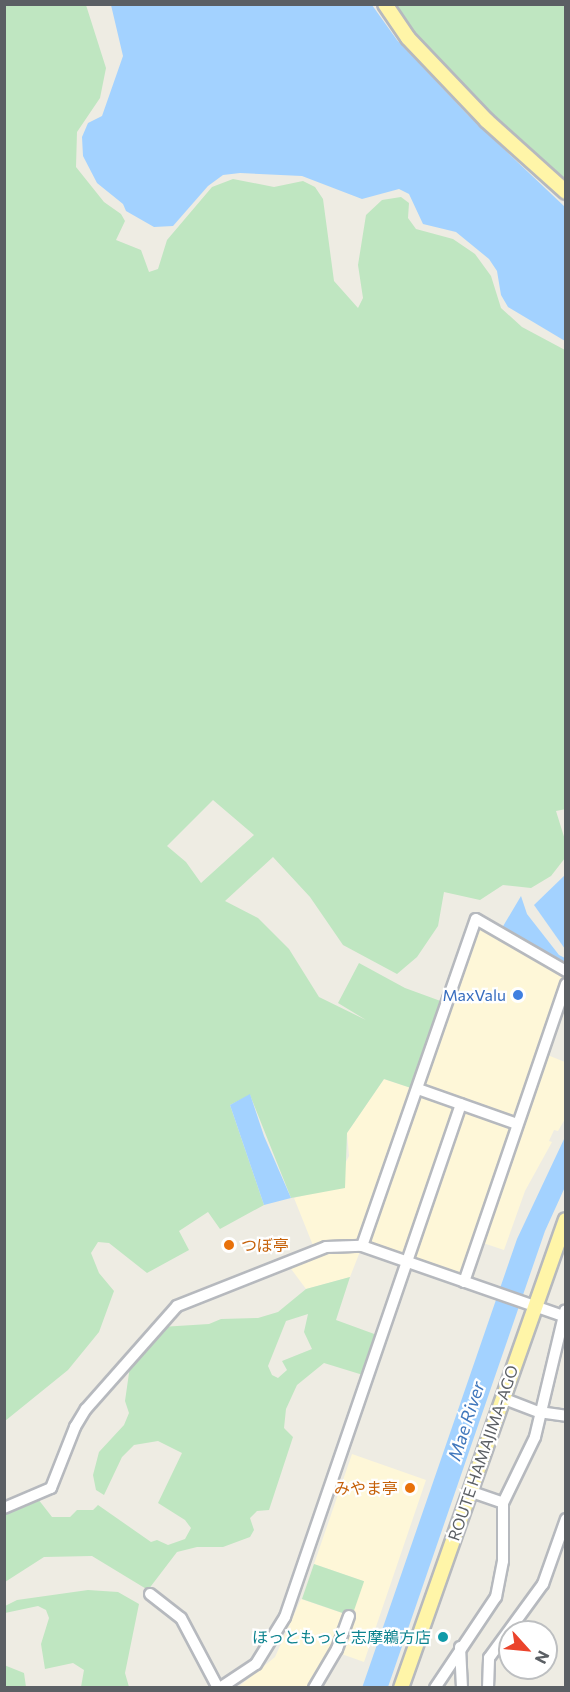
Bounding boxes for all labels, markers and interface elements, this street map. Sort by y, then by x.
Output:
place label: MaxValu [442,985,506,1005]
marker: MaxValu [511,988,525,1002]
place label: つぼ亭 [241,1235,289,1255]
marker: つぼ亭 [222,1238,236,1252]
street label: ROUTE HAMAJIMA-AGO [444,1363,522,1543]
water label: Mae River [443,1379,489,1463]
place label: みやま亭 [334,1478,398,1498]
marker: みやま亭 [403,1481,417,1495]
north arrow [498,1620,558,1680]
place label: ほっともっと 志摩鵜方店 [252,1627,431,1647]
marker: ほっともっと 志摩鵜方店 [436,1630,450,1644]
text: N [532,1648,554,1667]

